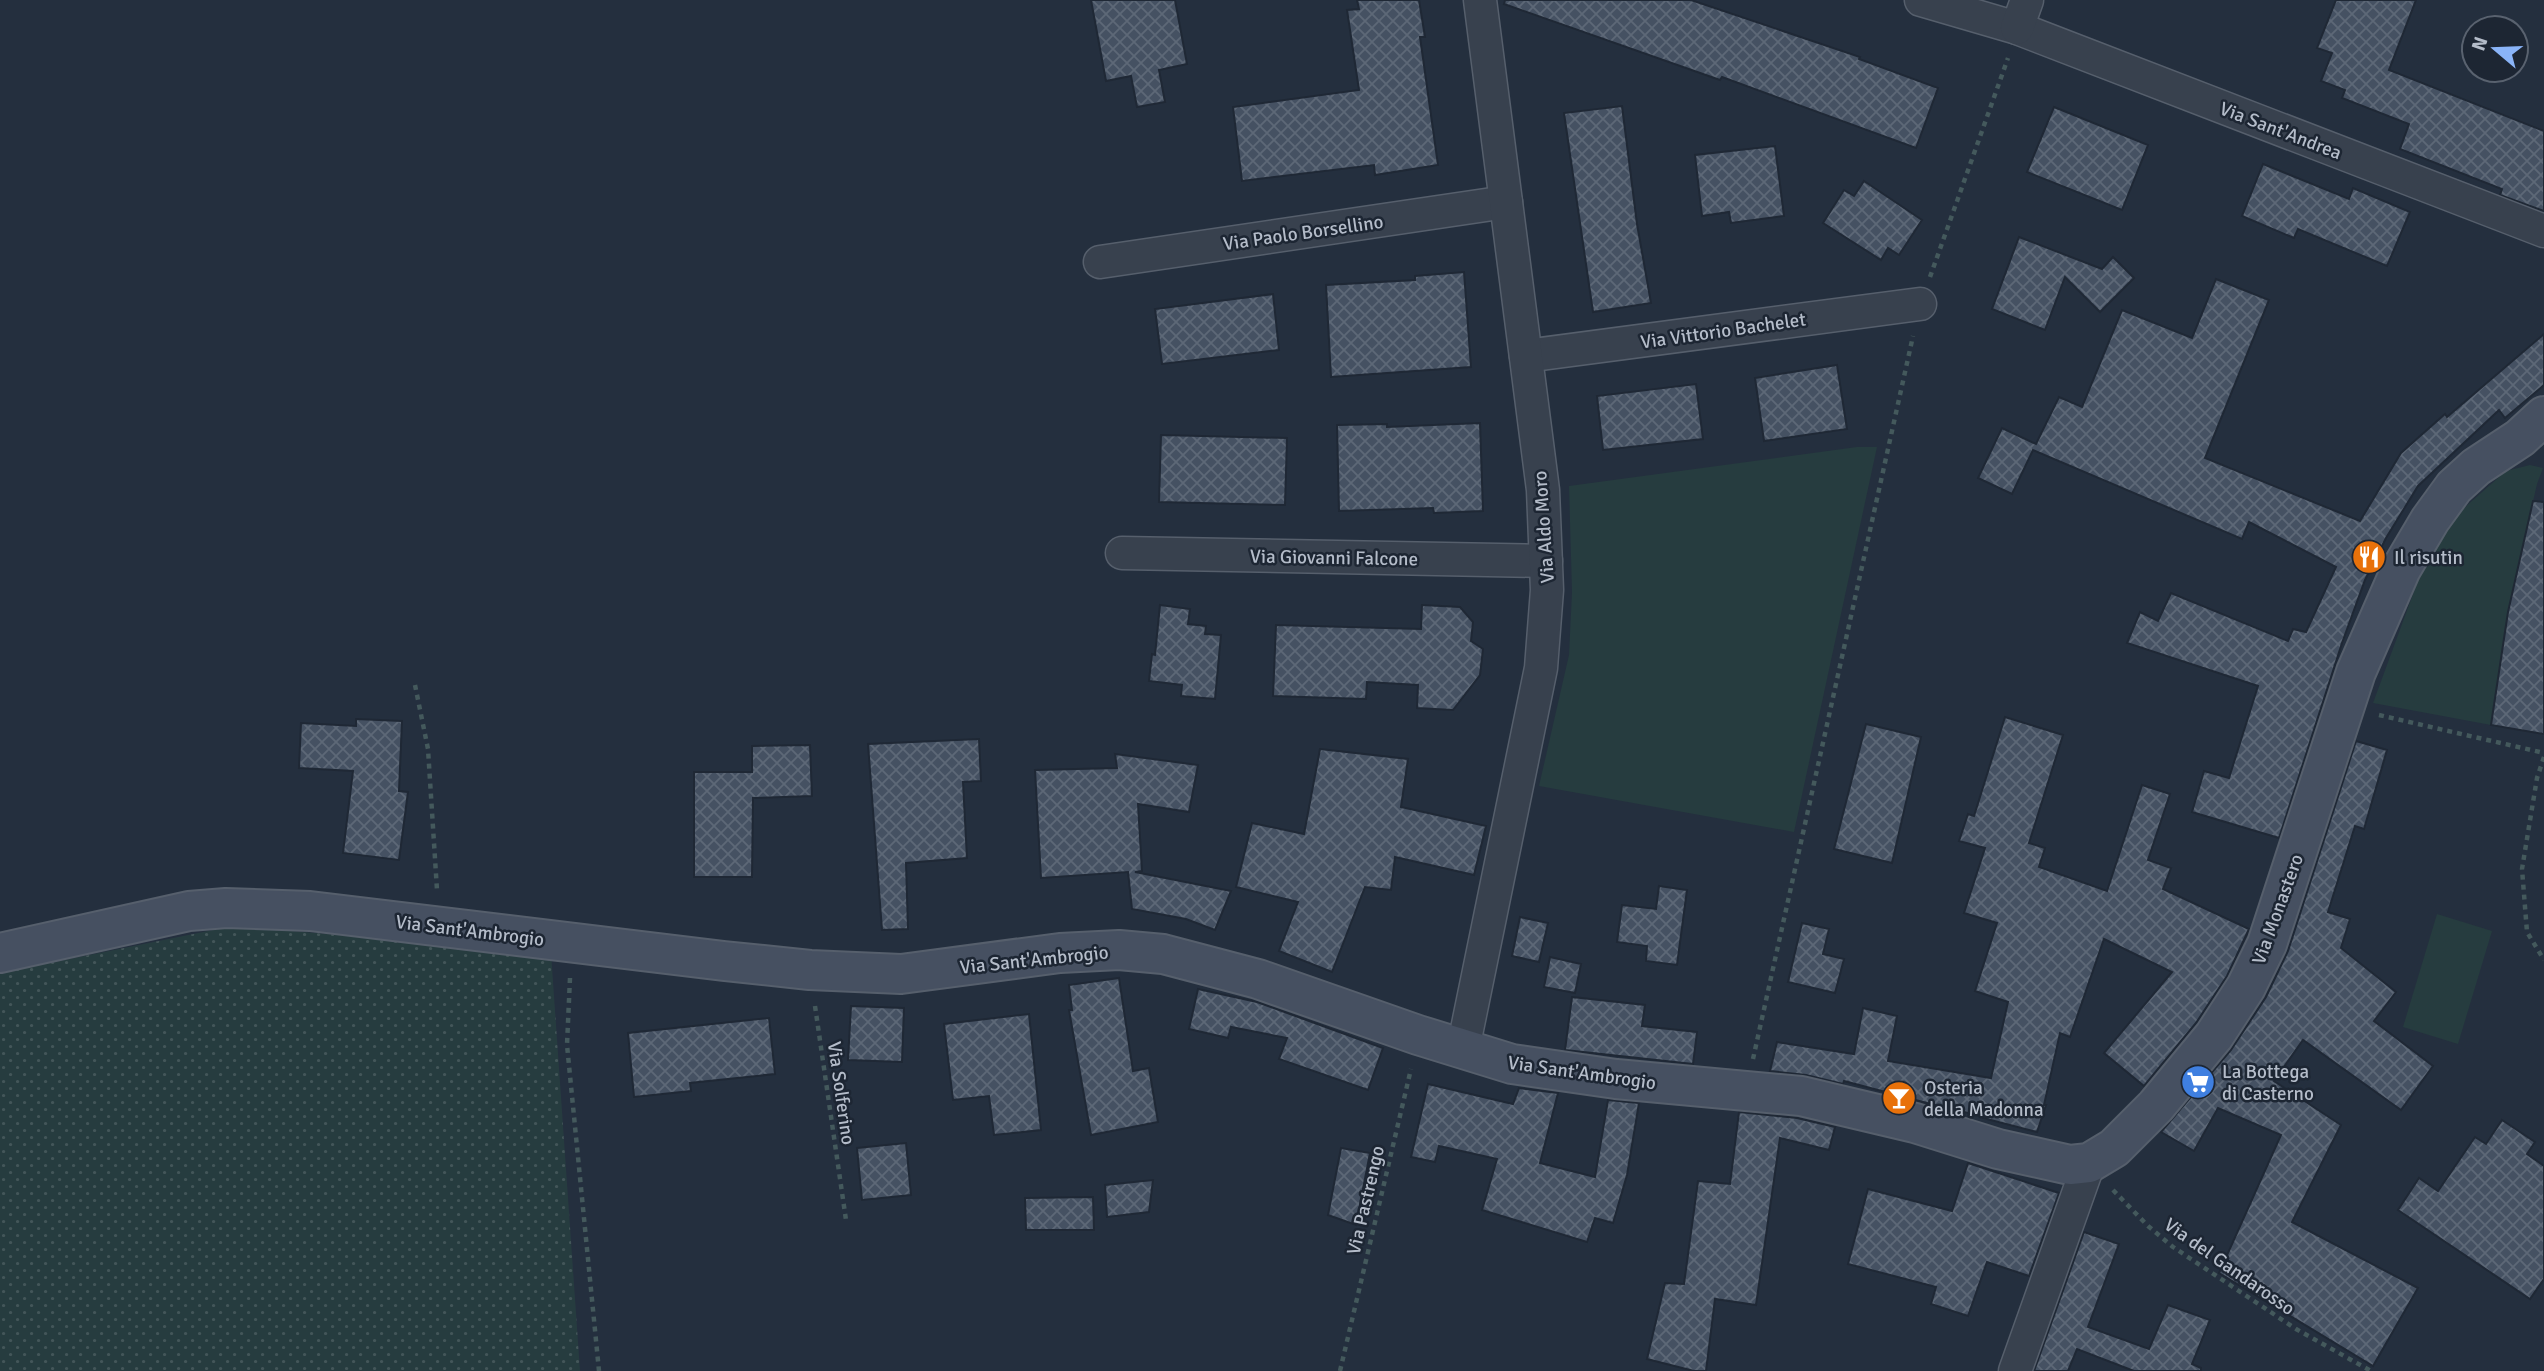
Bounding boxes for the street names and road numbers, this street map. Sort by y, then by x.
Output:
street label: Via Sant'Andrea [2216,97,2345,165]
street label: Via Paolo Borsellino [1221,210,1385,256]
street label: Via Vittorio Bachelet [1639,307,1808,354]
street label: Via Aldo Moro [1528,470,1560,584]
street label: Via Giovanni Falcone [1250,545,1418,571]
street label: Via Monastero [2247,851,2309,968]
street label: Via Sant'Ambrogio [394,910,546,952]
street label: Via Sant'Ambrogio [959,940,1110,980]
street label: Via Solferino [822,1040,860,1147]
street label: Via Sant'Ambrogio [1506,1051,1658,1095]
street label: Via Pastrengo [1342,1143,1390,1257]
street label: Via del Gandarosso [2159,1213,2300,1321]

